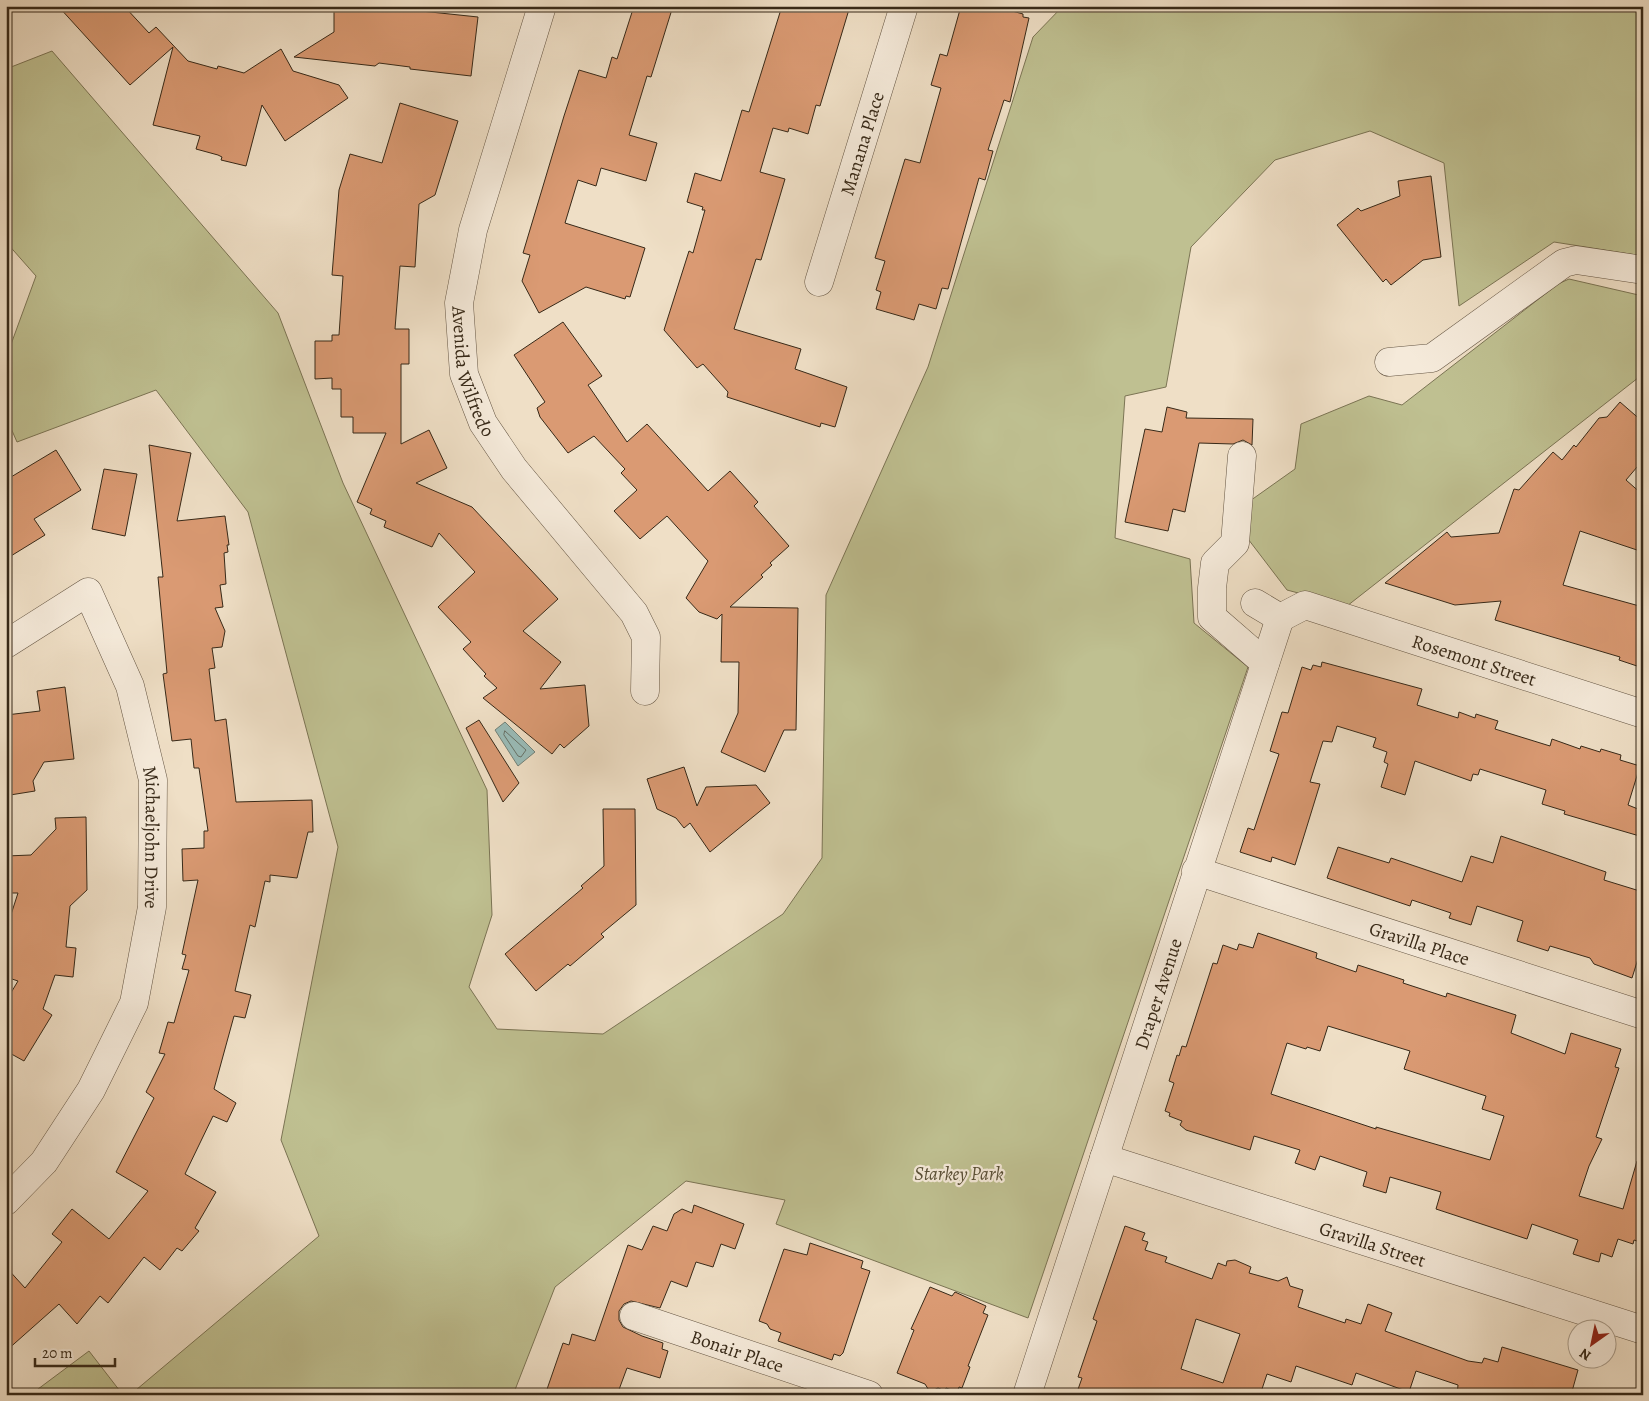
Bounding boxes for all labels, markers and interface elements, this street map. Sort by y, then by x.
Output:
street label: Manana Place [834,89,891,199]
street label: Avenida Wilfredo [445,304,501,442]
street label: Rosemont Street [1408,628,1539,693]
street label: Michaeljohn Drive [136,763,165,909]
street label: Gravilla Place [1366,916,1473,972]
street label: Draper Avenue [1128,935,1189,1053]
park label: Starkey Park [914,1161,1004,1187]
street label: Gravilla Street [1316,1216,1429,1274]
north arrow [1566,1318,1616,1368]
street label: Bonair Place [687,1324,787,1379]
scale bar [35,1336,115,1368]
text: 20 m [42,1343,73,1363]
text: N [1576,1344,1595,1365]

